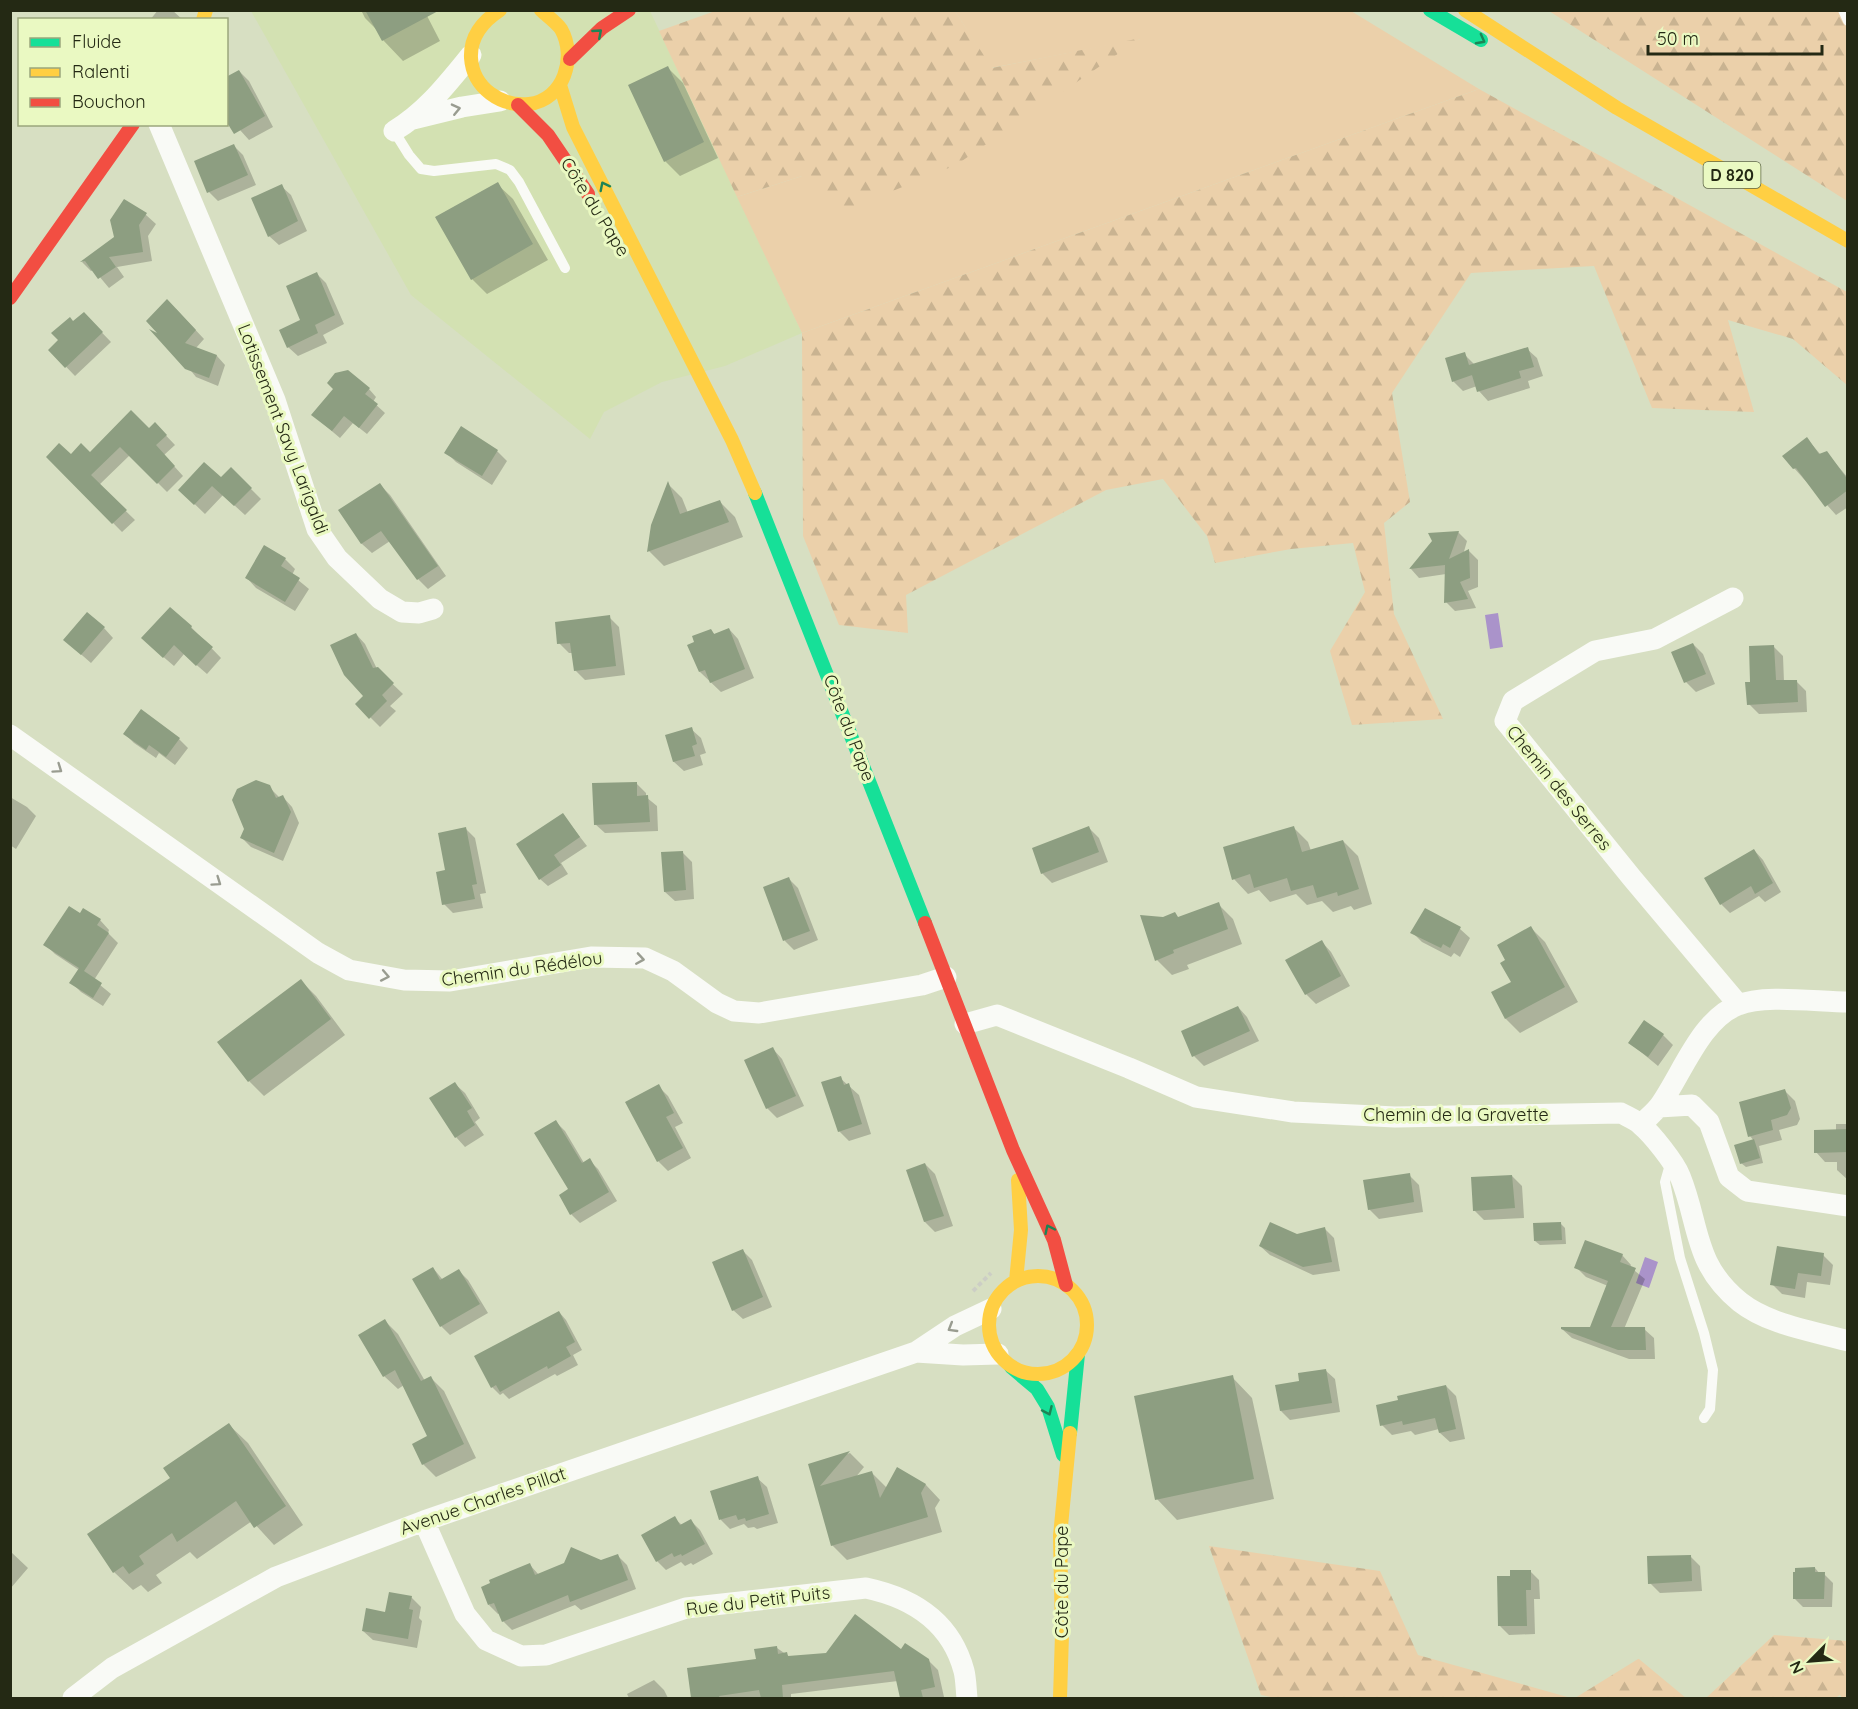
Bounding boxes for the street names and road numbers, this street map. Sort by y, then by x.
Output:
street label: Côte du Pape [556,153,635,261]
road number: D 820 [1704,162,1760,188]
street label: Lotissement Savy Larigaldi [233,321,334,537]
street label: Côte du Pape [819,671,880,785]
street label: Chemin des Serres [1502,720,1617,855]
street label: Chemin du Rédélou [440,946,604,991]
street label: Chemin de la Gravette [1363,1103,1549,1126]
street label: Avenue Charles Pillat [397,1461,569,1540]
street label: Côte du Pape [1050,1526,1073,1638]
street label: Rue du Petit Puits [685,1580,831,1621]

